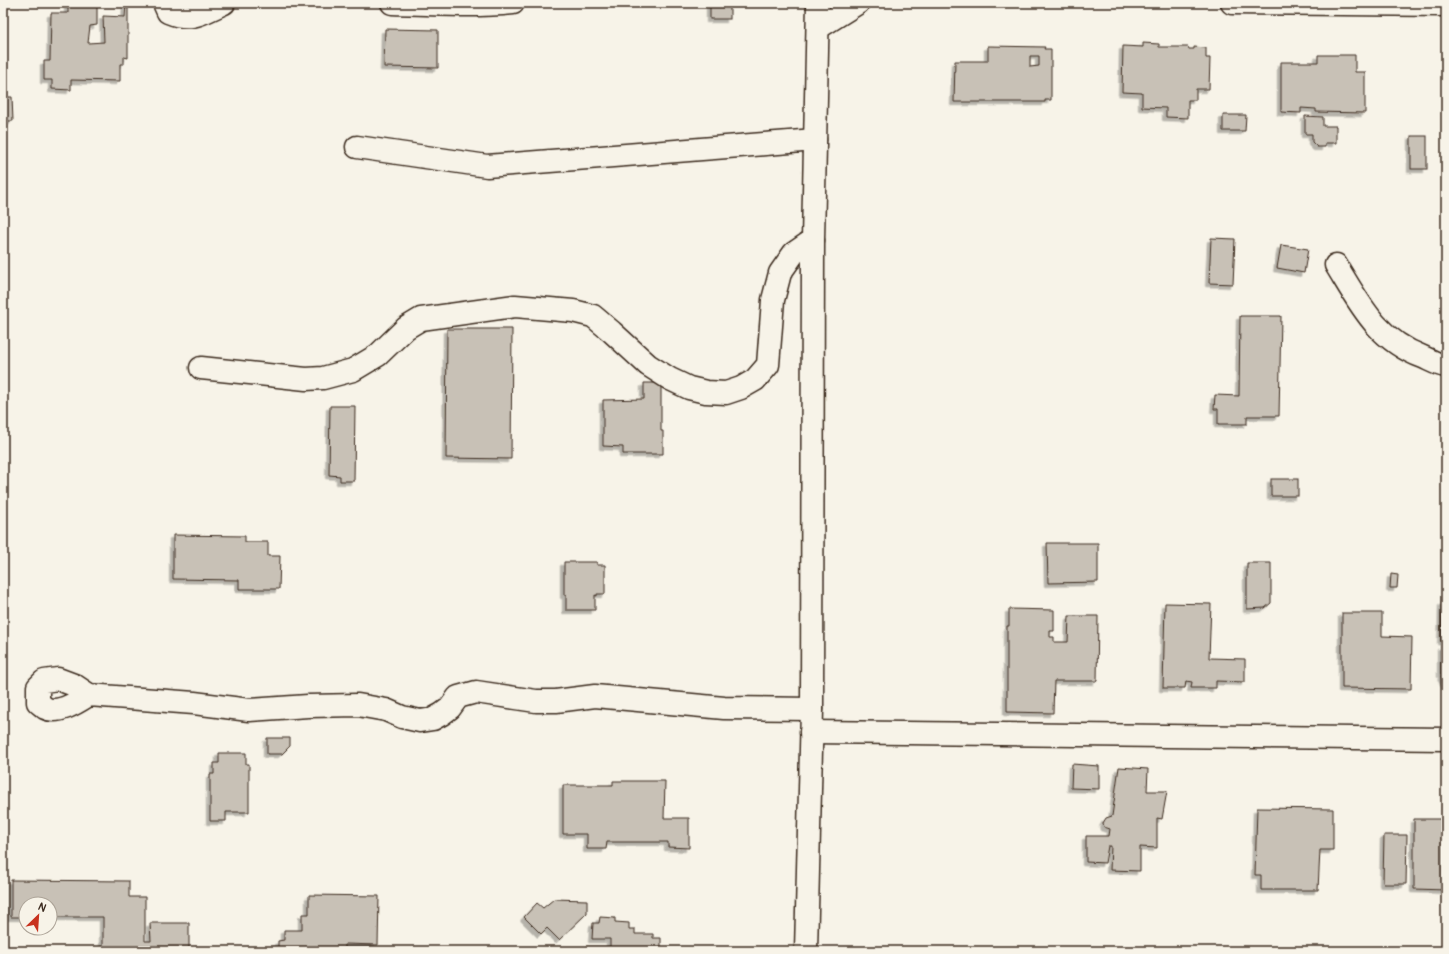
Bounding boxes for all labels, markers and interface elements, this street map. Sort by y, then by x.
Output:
north arrow [18,896,58,936]
text: N [36,900,49,915]

